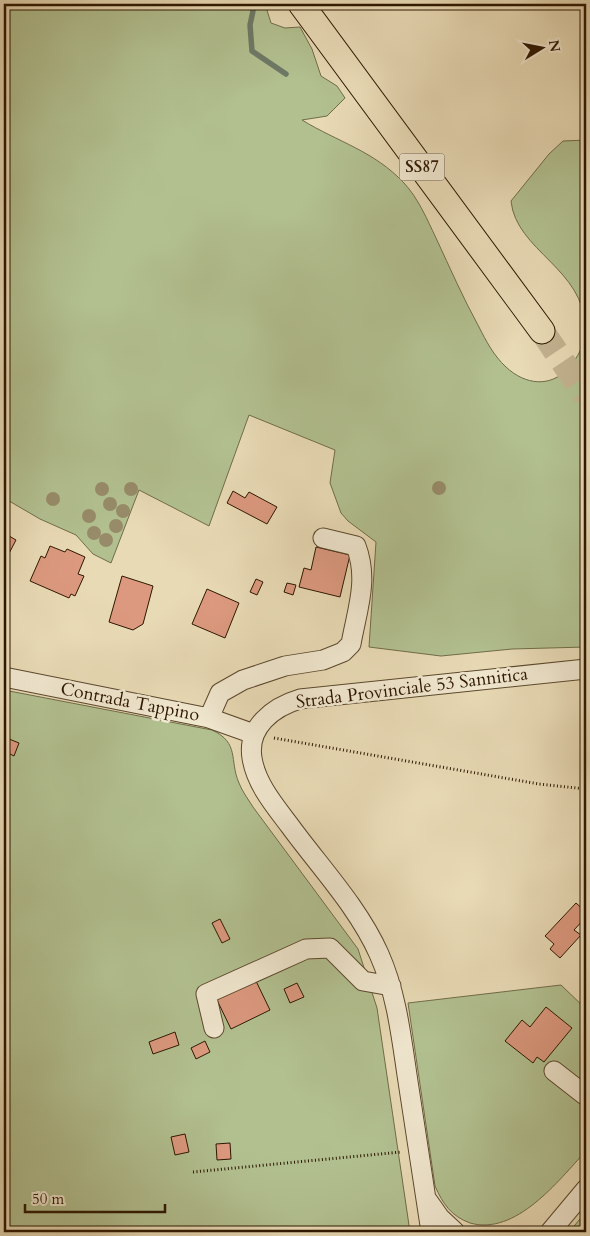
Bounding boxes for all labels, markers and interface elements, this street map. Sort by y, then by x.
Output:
north arrow [518,22,568,72]
text: N [544,38,565,53]
road number: SS87 [400,154,444,180]
street label: Strada Provinciale 53 Sannitica [295,661,530,715]
street label: Contrada Tappino [58,676,202,728]
scale bar [25,1181,165,1213]
text: 50 m [32,1189,64,1209]

